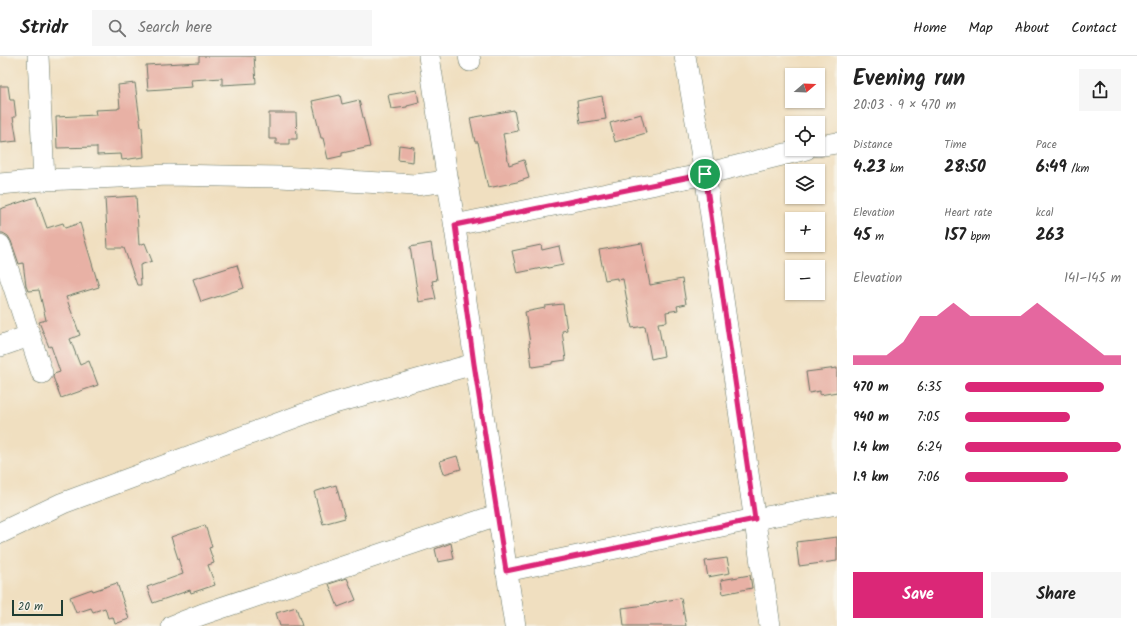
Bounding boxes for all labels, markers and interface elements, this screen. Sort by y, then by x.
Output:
search box [92,10,372,46]
text: Stridr [20,13,68,43]
text: Search here [138,16,212,40]
icon: search [106,17,128,39]
text: Home [913,17,947,39]
text: Map [969,17,993,39]
text: About [1015,17,1049,39]
text: Contact [1071,17,1117,39]
text: Evening run [853,62,965,97]
north arrow [785,68,825,108]
map controls [785,68,825,300]
button: share [1079,69,1121,111]
text: 20:03 · 9 × 470 m [853,95,956,116]
button: locate [785,116,825,156]
text: Distance [853,136,893,154]
text: Time [944,136,967,154]
text: Pace [1036,136,1057,154]
text: 4.23 [853,154,886,181]
text: 28:50 [944,154,986,181]
text: 6:49 [1036,154,1067,181]
pin [688,157,722,191]
text: km [886,160,904,178]
text: /km [1067,160,1089,178]
icon: arrive [694,163,716,185]
button: layers [785,164,825,204]
text: Elevation [853,204,895,222]
text: Heart rate [944,204,992,222]
text: kcal [1036,204,1054,222]
button: + [785,212,825,252]
text: 45 [853,222,871,249]
text: 157 [944,222,966,249]
text: 263 [1036,222,1064,249]
text: m [871,228,884,246]
text: bpm [966,228,990,246]
button: − [785,260,825,300]
text: Elevation [853,268,902,289]
text: 141–145 m [1064,268,1121,289]
text: 470 m [853,377,889,398]
text: 6:35 [917,377,942,398]
text: 940 m [853,407,889,428]
text: 7:05 [917,407,940,428]
text: 1.4 km [853,437,889,458]
text: 6:24 [917,437,942,458]
text: 1.9 km [853,467,889,488]
text: 7:06 [917,467,940,488]
button: Save [853,572,983,618]
button: Share [991,572,1121,618]
scale bar [12,598,63,617]
text: 20 m [18,598,43,616]

